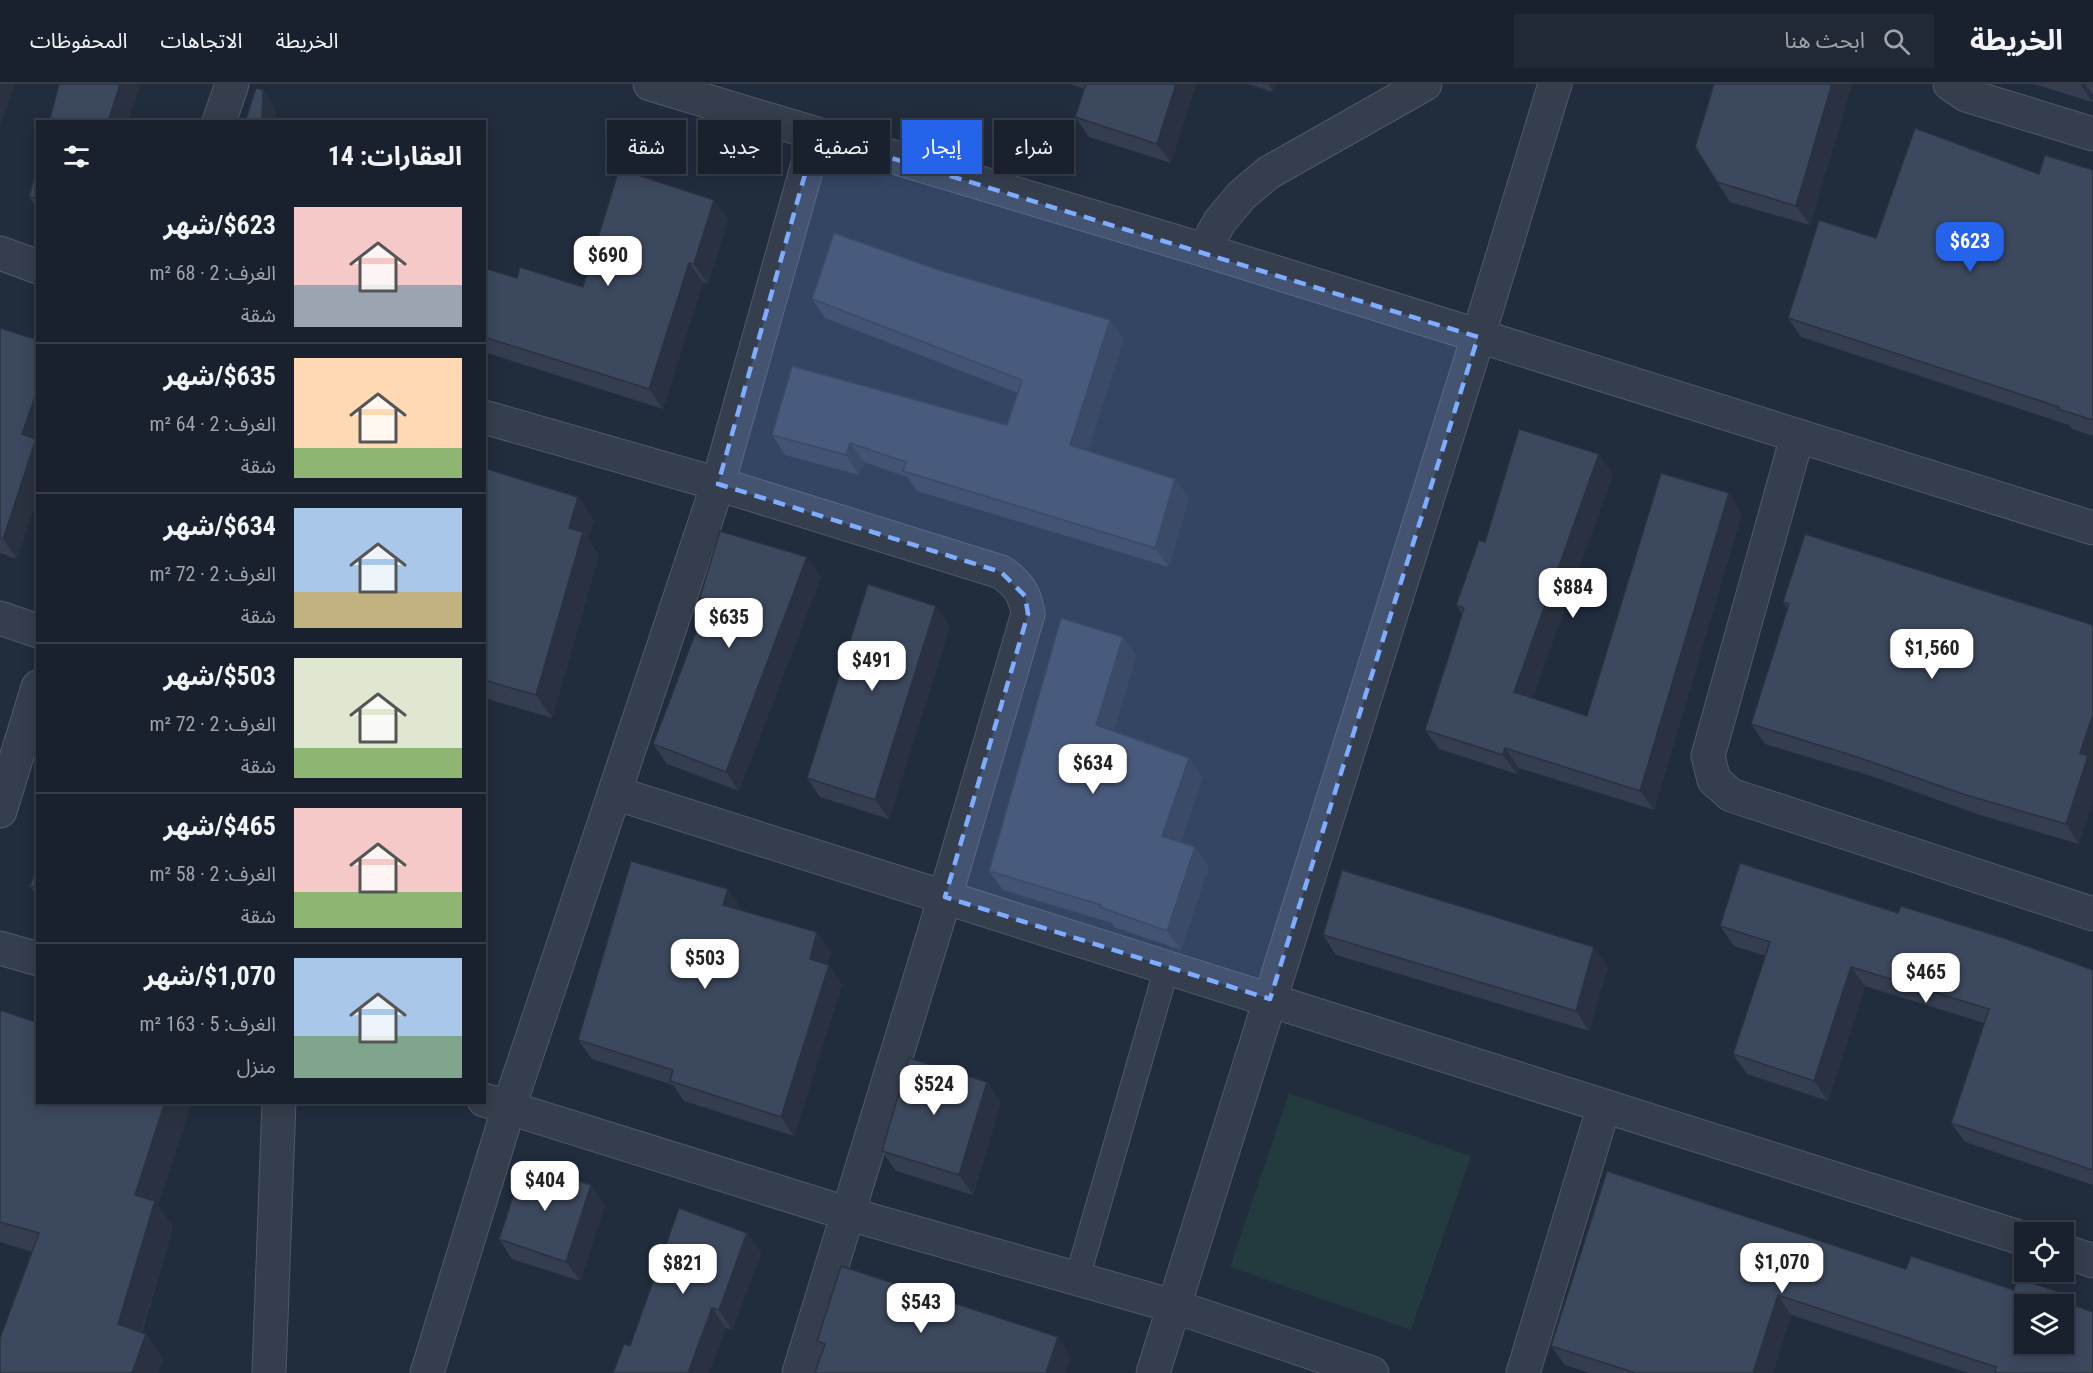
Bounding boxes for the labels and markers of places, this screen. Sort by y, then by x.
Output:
pin: $623 [1934,222,2006,273]
pin: $690 [572,236,644,287]
pin: $884 [1537,568,1609,619]
pin: $635 [693,598,765,649]
pin: $1,560 [1883,629,1981,680]
pin: $491 [836,641,908,692]
pin: $634 [1057,744,1129,795]
pin: $503 [669,939,741,990]
pin: $465 [1890,953,1962,1004]
pin: $524 [898,1065,970,1116]
pin: $404 [509,1161,581,1212]
pin: $1,070 [1733,1243,1831,1294]
pin: $821 [647,1244,719,1295]
pin: $543 [885,1283,957,1334]

